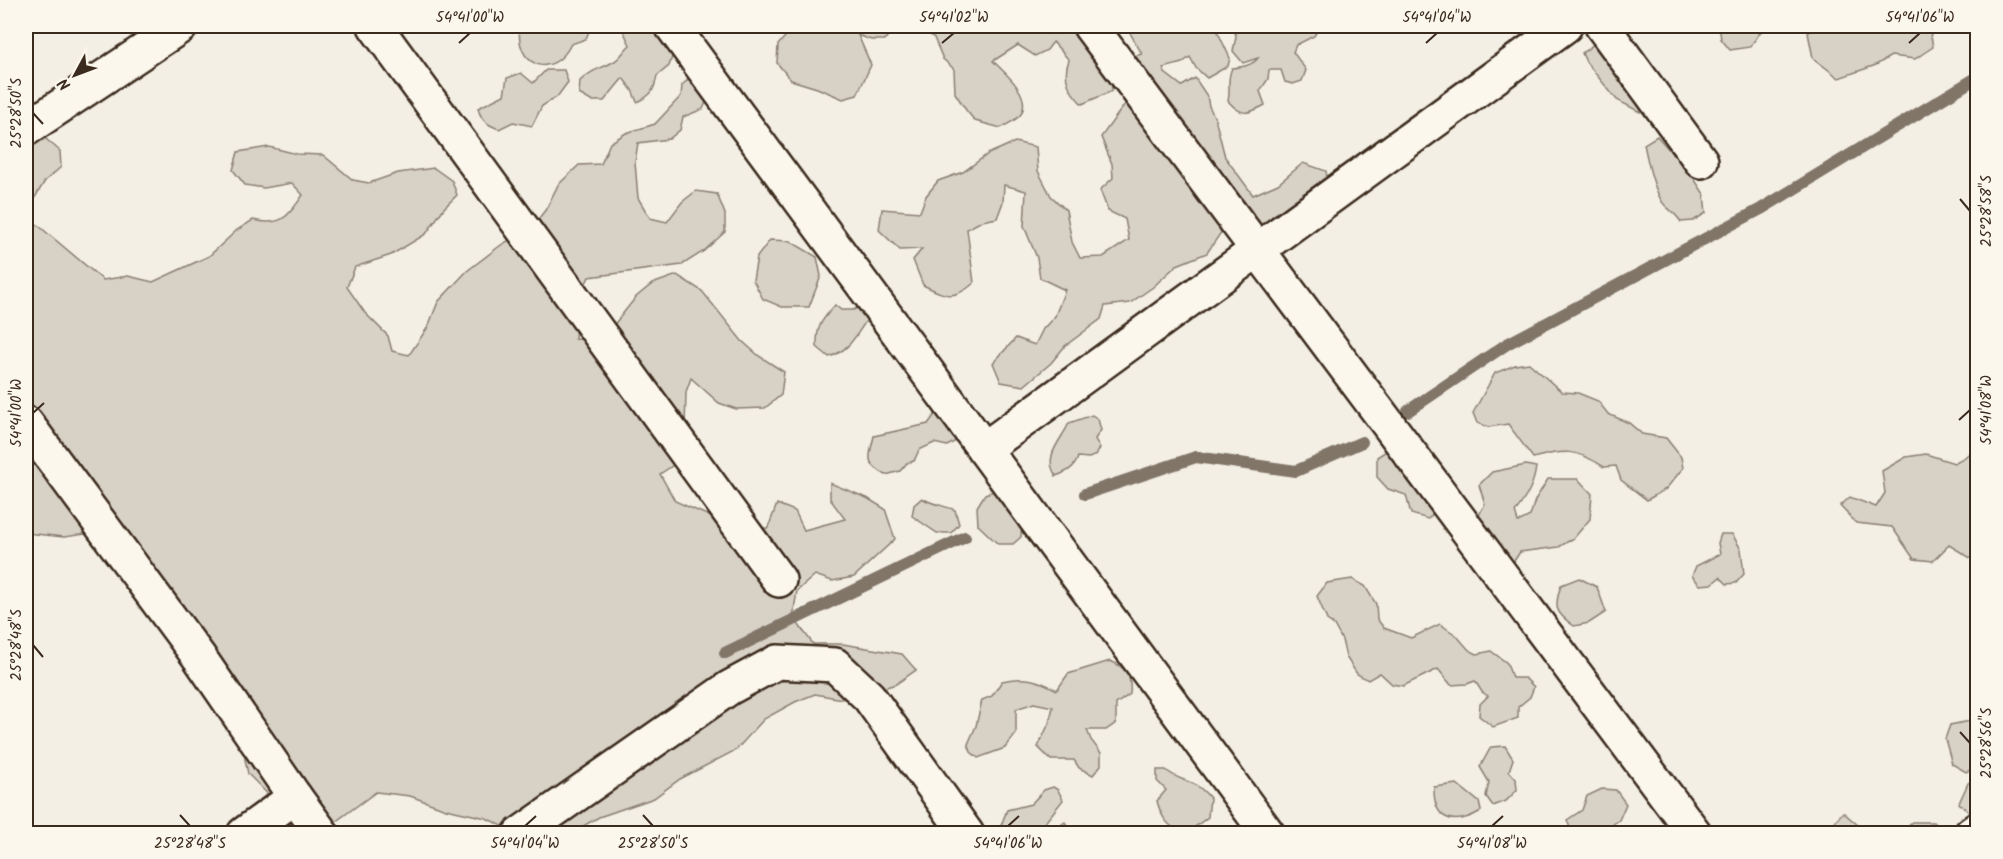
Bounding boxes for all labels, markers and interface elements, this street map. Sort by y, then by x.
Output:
text: 54°41'00"W [436,6,504,30]
text: 54°41'02"W [919,6,989,30]
text: 54°41'04"W [1402,6,1472,30]
text: 54°41'06"W [1885,6,1955,30]
north arrow [45,45,105,105]
text: N [52,72,78,96]
text: 25°28'50"S [5,78,29,148]
text: 25°28'58"S [1975,175,1999,247]
text: 54°41'08"W [1975,375,1999,445]
text: 54°41'00"W [5,379,29,447]
text: 25°28'48"S [5,609,29,681]
text: 25°28'56"S [1975,707,1999,779]
text: 25°28'48"S [154,832,226,856]
text: 54°41'04"W [490,832,560,856]
text: 25°28'50"S [618,832,688,856]
text: 54°41'06"W [973,832,1043,856]
text: 54°41'08"W [1457,832,1527,856]

